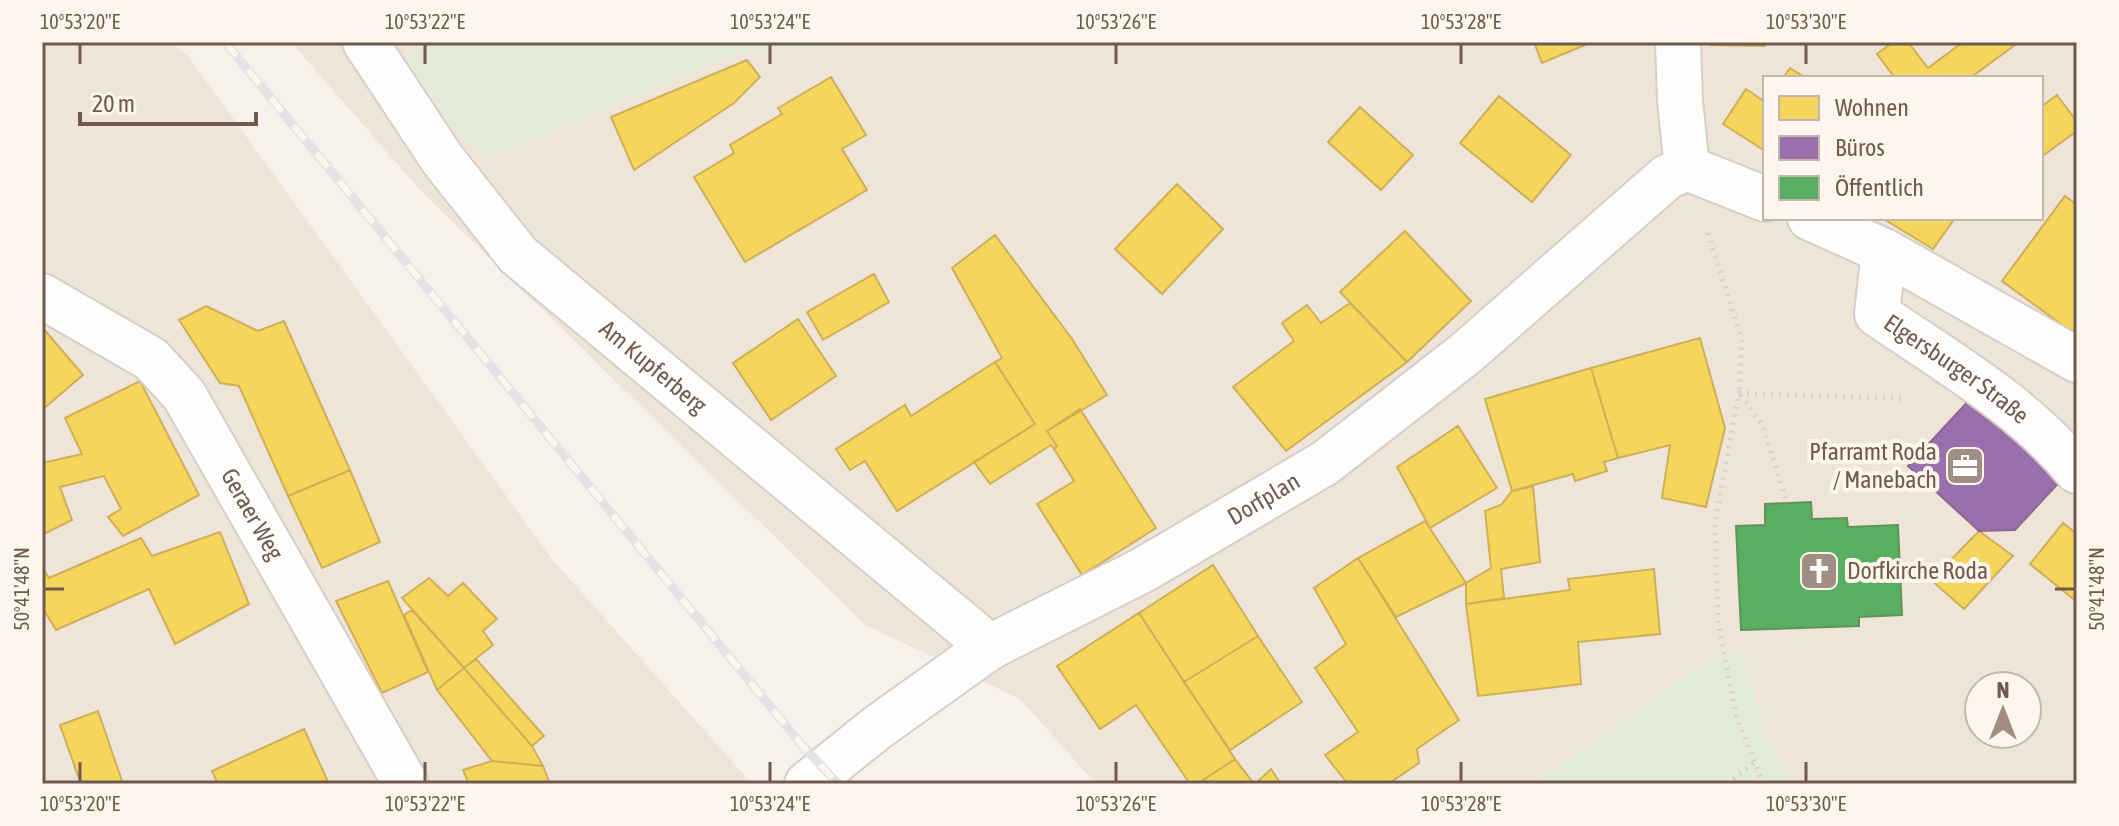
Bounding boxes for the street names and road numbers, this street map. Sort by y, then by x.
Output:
street label: Elgersburger Straße [1879,309,2034,429]
street label: Am Kupferberg [595,315,713,419]
street label: Geraer Weg [216,464,289,565]
street label: Dorfplan [1223,467,1304,530]

